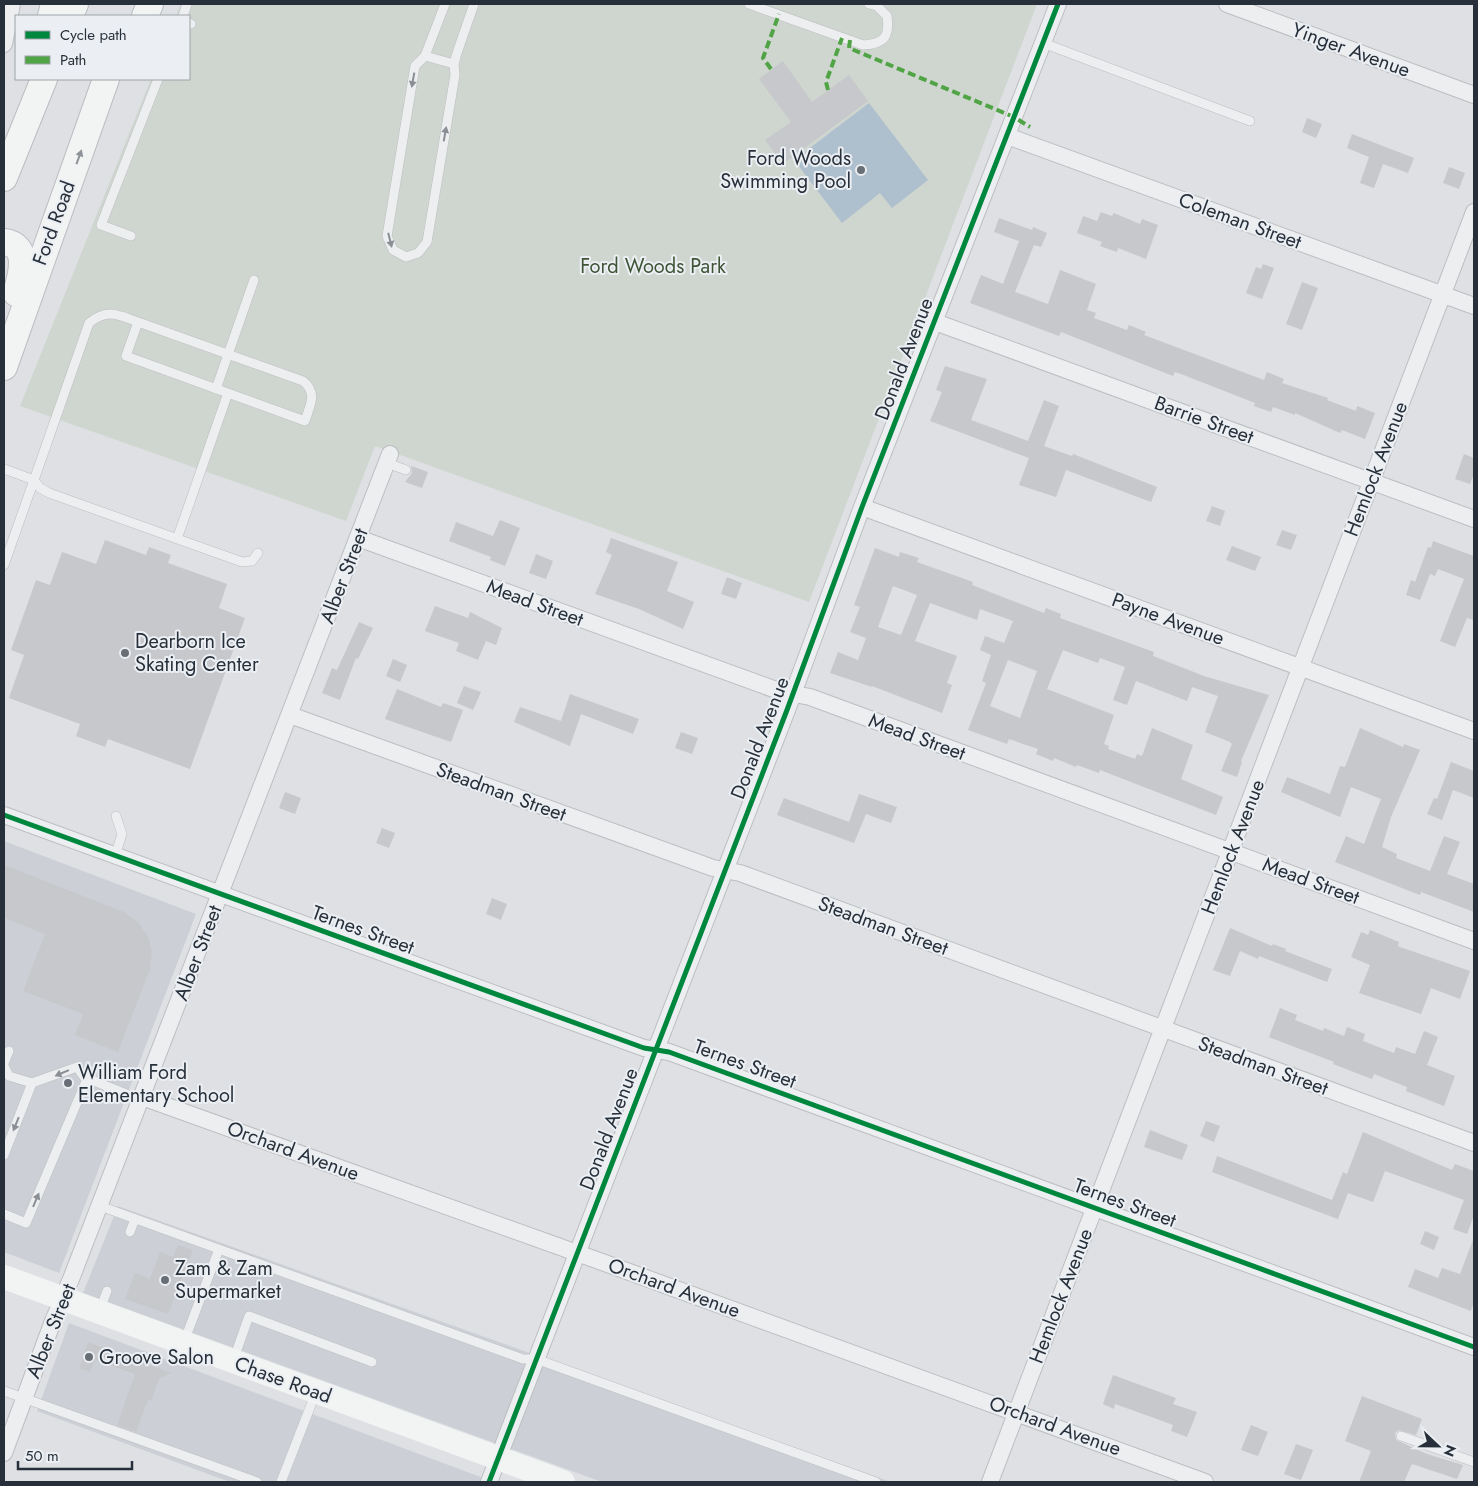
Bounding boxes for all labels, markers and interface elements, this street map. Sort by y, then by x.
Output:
legend [15,15,190,80]
street label: Yinger Avenue [1288,15,1414,85]
text: Cycle path [60,24,127,46]
text: Path [60,49,86,71]
one-way arrow [409,72,417,88]
one-way arrow [442,126,450,142]
place label: Ford Woods Swimming Pool [720,144,851,196]
one-way arrow [75,149,83,164]
marker: Ford Woods Swimming Pool [855,164,867,176]
street label: Ford Road [25,177,83,269]
street label: Coleman Street [1174,185,1306,257]
one-way arrow [386,232,394,247]
park label: Ford Woods Park [580,252,726,281]
street label: Donald Avenue [867,294,941,424]
street label: Barrie Street [1150,389,1258,451]
street label: Hemlock Avenue [1337,397,1415,541]
street label: Alber Street [313,524,376,628]
street label: Mead Street [482,572,588,634]
street label: Payne Avenue [1108,585,1228,653]
place label: Dearborn Ice Skating Center [135,627,259,679]
marker: Dearborn Ice Skating Center [119,647,131,659]
street label: Donald Avenue [723,673,797,803]
street label: Mead Street [864,706,970,768]
street label: Steadman Street [432,755,570,829]
street label: Hemlock Avenue [1194,775,1272,919]
street label: Mead Street [1258,850,1364,912]
street label: Steadman Street [814,889,952,963]
street label: Ternes Street [308,898,418,962]
street label: Alber Street [167,901,230,1005]
street label: Steadman Street [1194,1029,1332,1103]
street label: Ternes Street [690,1032,800,1096]
place label: William Ford Elementary School [78,1058,234,1110]
street label: Donald Avenue [572,1064,646,1194]
one-way arrow [54,1069,69,1077]
marker: William Ford Elementary School [62,1077,74,1089]
street label: Orchard Avenue [223,1114,363,1188]
one-way arrow [12,1117,20,1132]
street label: Ternes Street [1070,1171,1180,1235]
one-way arrow [32,1193,40,1207]
street label: Hemlock Avenue [1022,1224,1100,1368]
street label: Orchard Avenue [604,1251,744,1325]
place label: Zam & Zam Supermarket [175,1254,281,1306]
marker: Zam & Zam Supermarket [159,1274,171,1286]
street label: Alber Street [19,1279,83,1383]
place label: Groove Salon [99,1343,214,1372]
street label: Chase Road [230,1349,336,1411]
marker: Groove Salon [83,1351,95,1363]
street label: Orchard Avenue [985,1389,1125,1463]
north arrow [1413,1421,1463,1471]
scale bar [18,1438,131,1470]
text: N [1439,1442,1461,1460]
text: 50 m [25,1445,59,1467]

